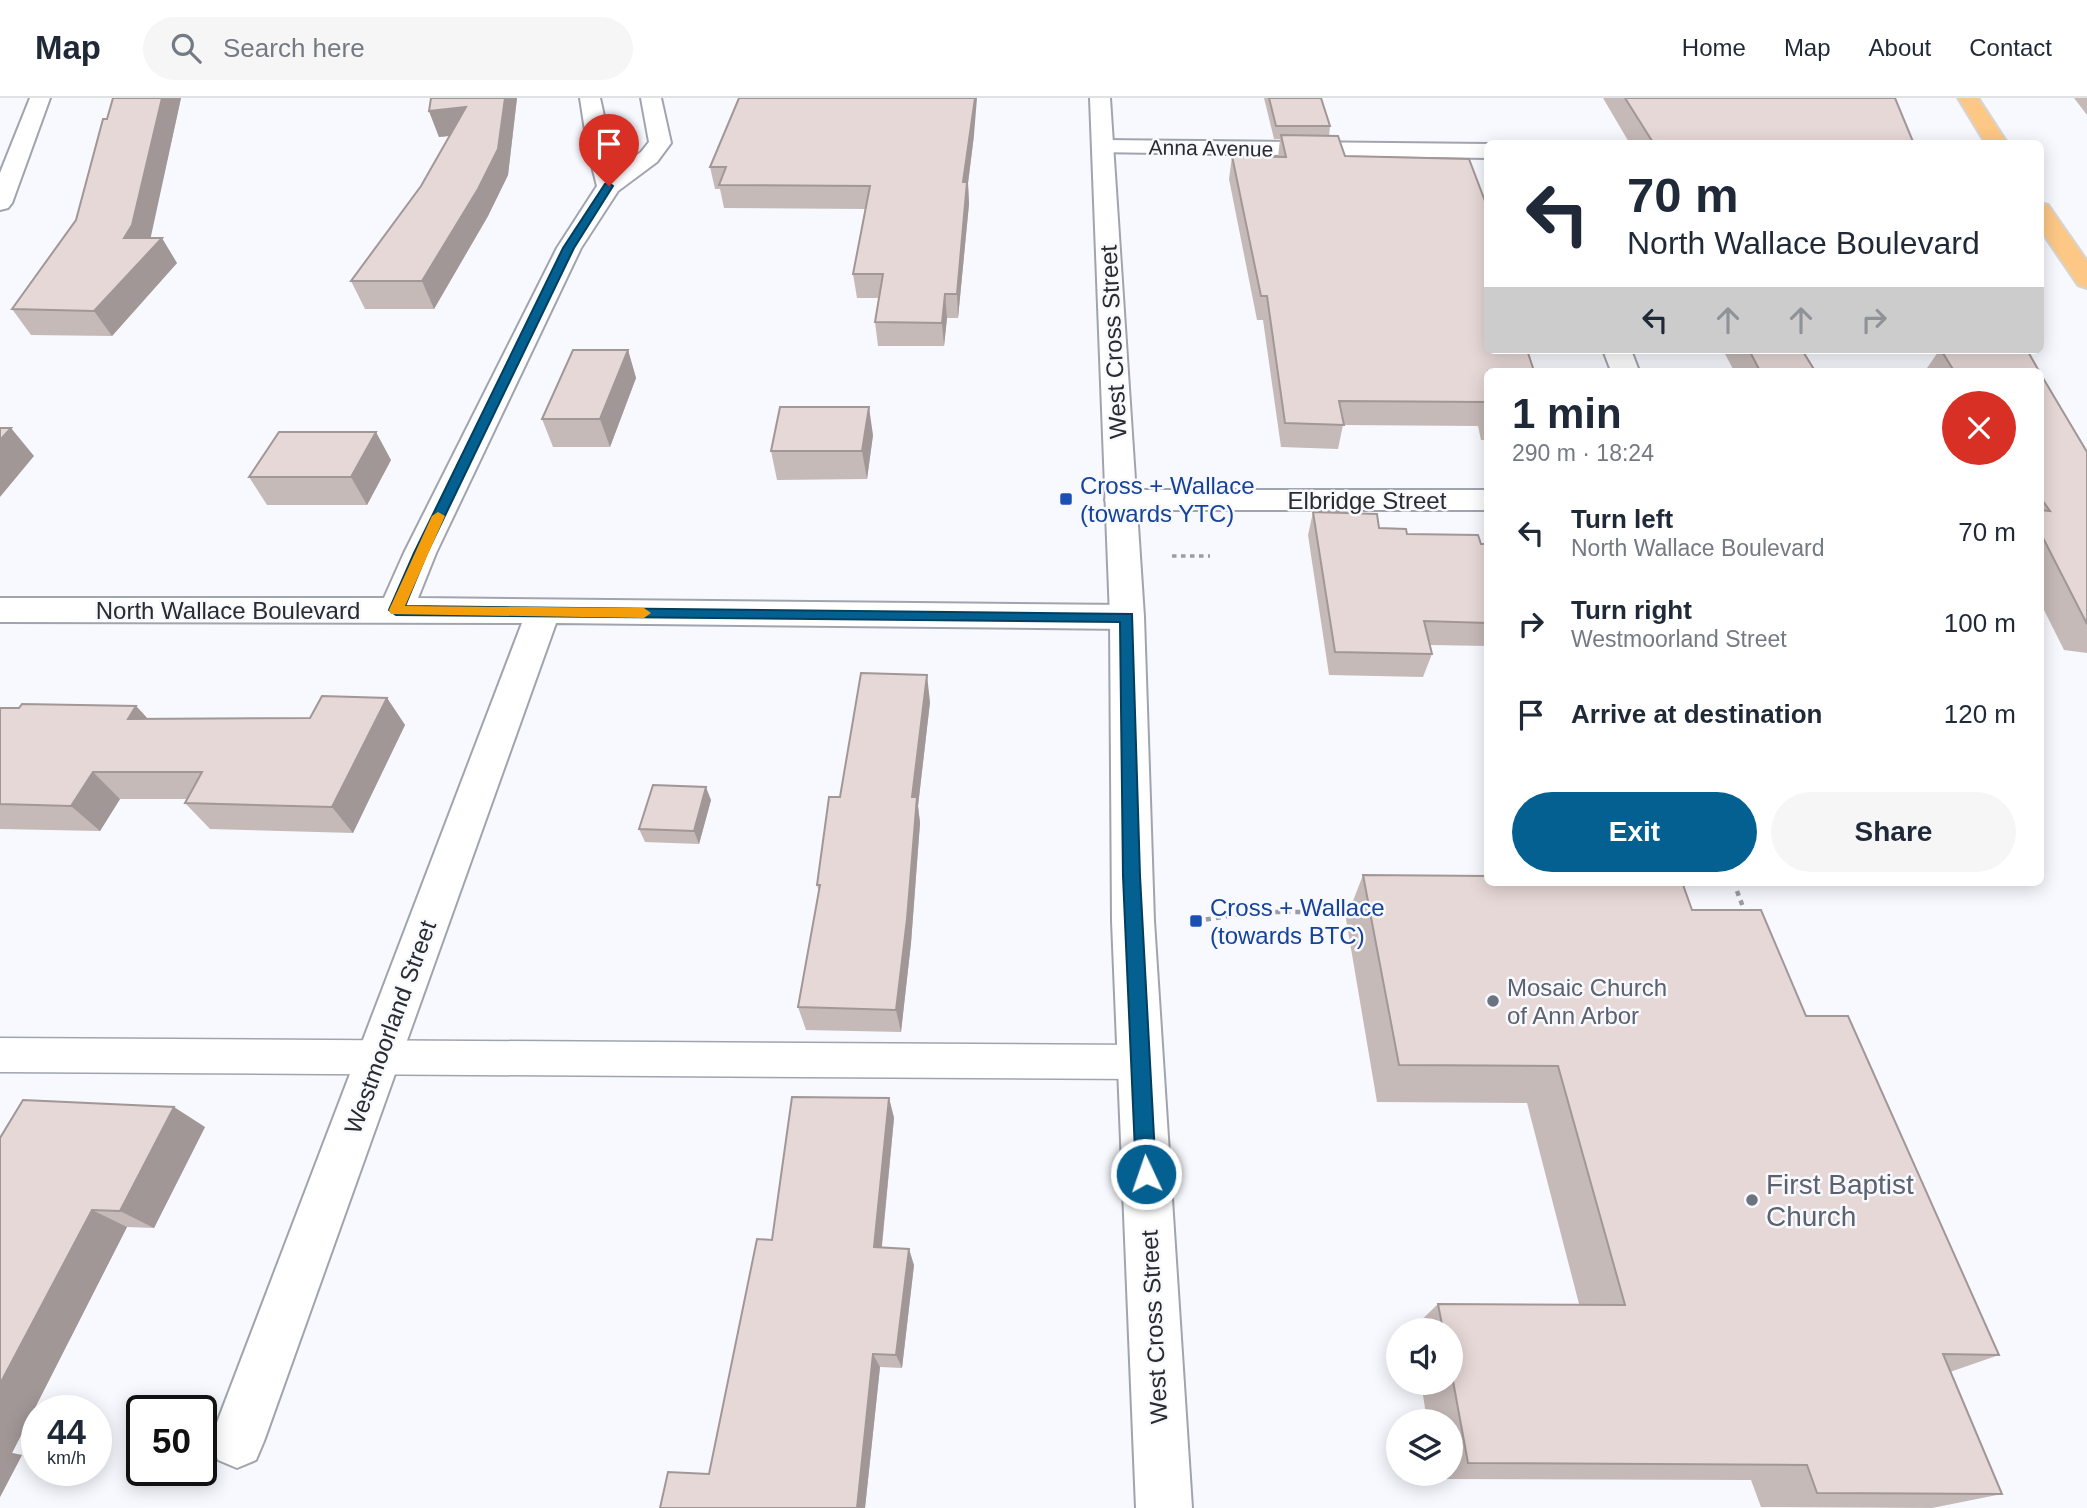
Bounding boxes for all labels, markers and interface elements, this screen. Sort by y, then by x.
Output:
search box [143,17,633,80]
text: Map [35,29,101,66]
icon: search [167,29,205,67]
text: Search here [223,33,365,63]
text: Home [1682,34,1746,61]
text: Map [1784,34,1831,61]
text: About [1869,34,1931,61]
text: Contact [1969,34,2052,61]
pin [579,114,639,186]
icon: arrive [590,125,628,163]
street label: Anna Avenue [1149,135,1273,161]
icon: left [1512,168,1603,259]
text: 70 m [1627,168,1739,222]
text: North Wallace Boulevard [1627,225,1980,261]
street label: West Cross Street [1094,244,1132,440]
icon: left [1636,301,1674,339]
icon: ahead [1709,301,1747,339]
icon: ahead [1782,301,1820,339]
icon: right [1855,301,1893,339]
text: 1 min [1512,390,1622,437]
button: close [1942,391,2016,465]
text: 290 m · 18:24 [1512,440,1654,466]
place label: Cross + Wallace (towards YTC) [1080,472,1255,527]
street label: Elbridge Street [1288,487,1447,514]
marker: Cross + Wallace (towards YTC) [1058,491,1074,507]
text: Turn left [1571,504,1673,534]
icon: left [1512,514,1550,552]
text: 70 m [1958,517,2016,547]
text: North Wallace Boulevard [1571,535,1825,561]
text: Turn right [1571,595,1692,625]
street label: North Wallace Boulevard [96,597,360,624]
icon: right [1512,605,1550,643]
text: 100 m [1944,608,2016,638]
text: Westmoorland Street [1571,626,1787,652]
icon: arrive [1512,696,1550,734]
text: Arrive at destination [1571,699,1822,729]
text: 120 m [1944,699,2016,729]
button: Exit [1512,792,1757,872]
button: Share [1771,792,2016,872]
place label: Cross + Wallace (towards BTC) [1210,894,1385,949]
marker: Cross + Wallace (towards BTC) [1188,913,1204,929]
street label: Westmoorland Street [339,916,441,1137]
place label: Mosaic Church of Ann Arbor [1507,974,1667,1029]
marker: Mosaic Church of Ann Arbor [1485,993,1501,1009]
position arrow [1109,1137,1183,1211]
place label: First Baptist Church [1766,1169,1914,1232]
marker: First Baptist Church [1744,1192,1760,1208]
street label: West Cross Street [1135,1229,1173,1425]
map controls [1386,1318,1463,1486]
button: sound [1386,1318,1463,1395]
speed limit sign: 50 [126,1395,217,1486]
button: layers [1386,1409,1463,1486]
text: 44 [47,1412,86,1451]
text: km/h [47,1448,86,1468]

